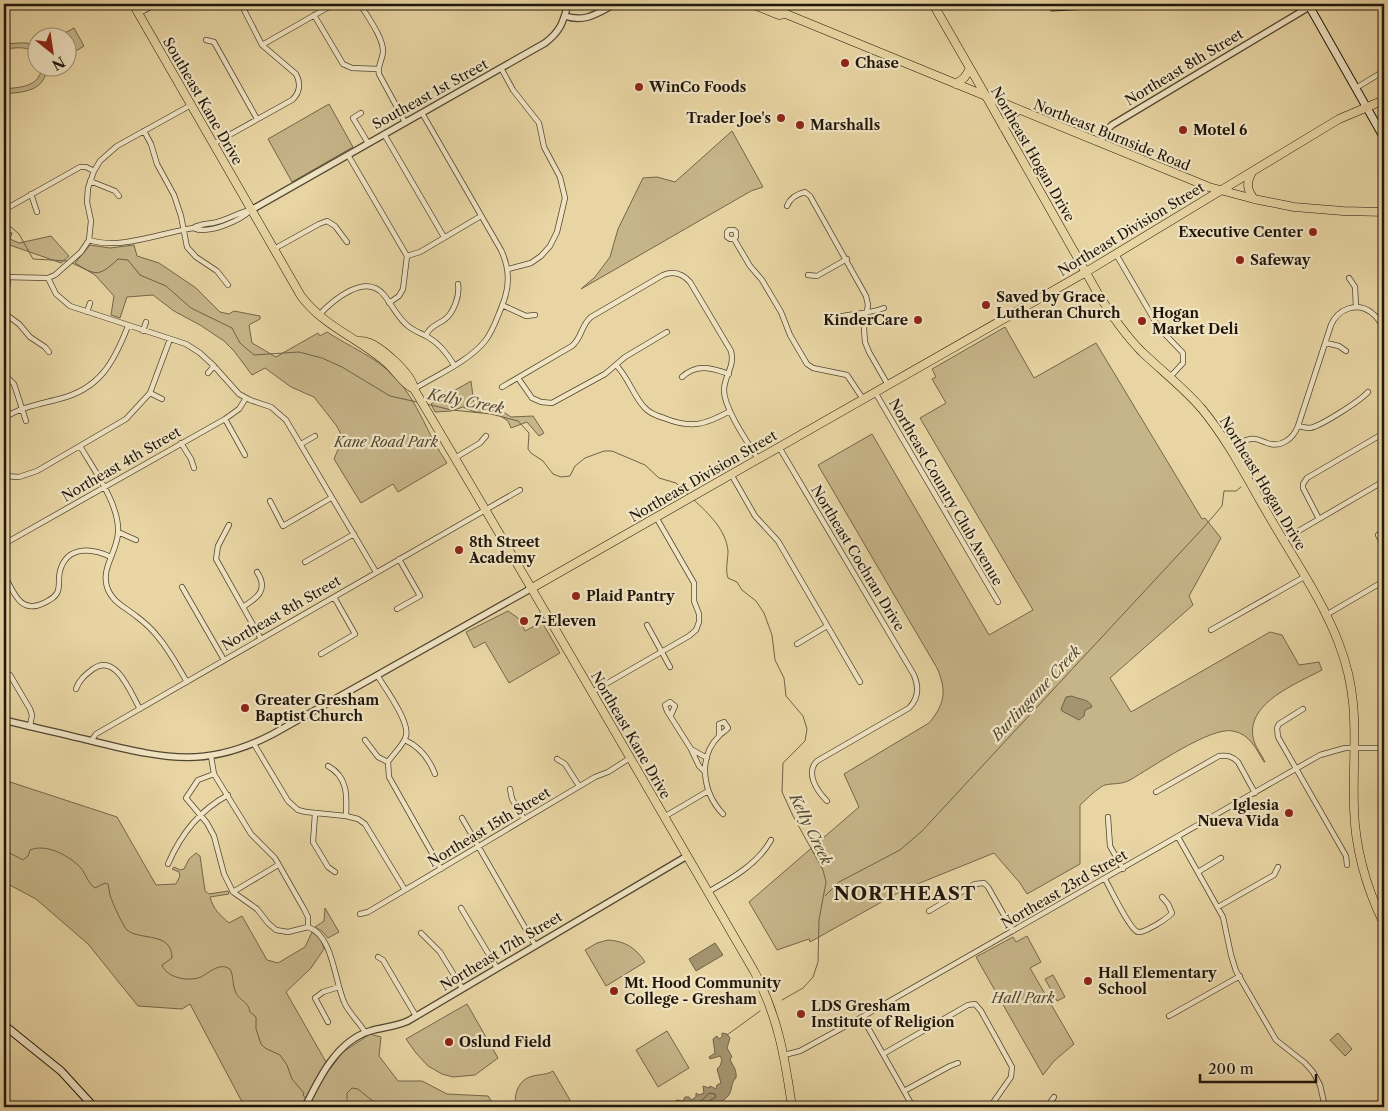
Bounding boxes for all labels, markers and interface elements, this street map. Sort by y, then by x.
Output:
street label: Northeast 8th Street [1122,25,1246,109]
north arrow [28,28,78,78]
street label: Southeast Kane Drive [159,34,247,168]
text: N [49,52,68,74]
place label: Chase [855,54,899,72]
street label: Southeast 1st Street [369,55,491,133]
marker: Chase [839,57,851,69]
place label: WinCo Foods [648,78,746,96]
marker: WinCo Foods [633,81,645,93]
street label: Northeast Hogan Drive [987,83,1079,225]
street label: Northeast Burnside Road [1031,95,1193,175]
place label: Trader Joe's [686,109,771,127]
marker: Trader Joe's [775,112,787,124]
place label: Marshalls [810,116,880,134]
marker: Marshalls [794,119,806,131]
place label: Motel 6 [1193,121,1247,139]
marker: Motel 6 [1177,124,1189,136]
street label: Northeast Division Street [1054,178,1208,280]
place label: Executive Center [1178,223,1303,241]
marker: Executive Center [1307,226,1319,238]
place label: Safeway [1250,251,1311,269]
marker: Safeway [1234,254,1246,266]
place label: Saved by Grace Lutheran Church [996,288,1121,322]
marker: Saved by Grace Lutheran Church [980,299,992,311]
place label: Hogan Market Deli [1152,304,1239,338]
place label: KinderCare [823,311,908,329]
marker: KinderCare [912,314,924,326]
marker: Hogan Market Deli [1136,315,1148,327]
water label: Kelly Creek [425,384,506,418]
street label: Northeast Country Club Avenue [885,395,1007,589]
street label: Northeast Hogan Drive [1216,413,1310,553]
street label: Northeast 4th Street [58,423,184,505]
street label: Northeast Division Street [626,426,780,526]
park label: Kane Road Park [333,433,439,451]
street label: Northeast Cochran Drive [807,482,909,634]
place label: 8th Street Academy [468,533,540,567]
marker: 8th Street Academy [453,544,465,556]
street label: Northeast 8th Street [218,571,344,654]
place label: Plaid Pantry [586,587,675,605]
marker: Plaid Pantry [570,590,582,602]
place label: 7-Eleven [534,612,597,630]
marker: 7-Eleven [518,615,530,627]
water label: Burlingame Creek [986,641,1085,745]
street label: Northeast Kane Drive [587,668,675,802]
place label: Greater Gresham Baptist Church [255,691,379,725]
marker: Greater Gresham Baptist Church [239,702,251,714]
street label: Northeast 15th Street [424,783,554,871]
water label: Kelly Creek [785,789,837,868]
place label: Iglesia Nueva Vida [1197,796,1280,830]
marker: Iglesia Nueva Vida [1283,807,1295,819]
street label: Northeast 23rd Street [998,846,1130,932]
district label: NORTHEAST [834,882,976,905]
street label: Northeast 17th Street [437,907,565,995]
place label: Hall Elementary School [1098,964,1217,998]
place label: Mt. Hood Community College - Gresham [624,974,781,1008]
marker: Hall Elementary School [1082,975,1094,987]
marker: Mt. Hood Community College - Gresham [608,985,620,997]
park label: Hall Park [990,989,1055,1007]
place label: LDS Gresham Institute of Religion [811,997,955,1031]
marker: LDS Gresham Institute of Religion [795,1008,807,1020]
place label: Oslund Field [459,1033,552,1051]
marker: Oslund Field [443,1036,455,1048]
scale bar [1200,1051,1317,1083]
text: 200 m [1208,1059,1254,1078]

